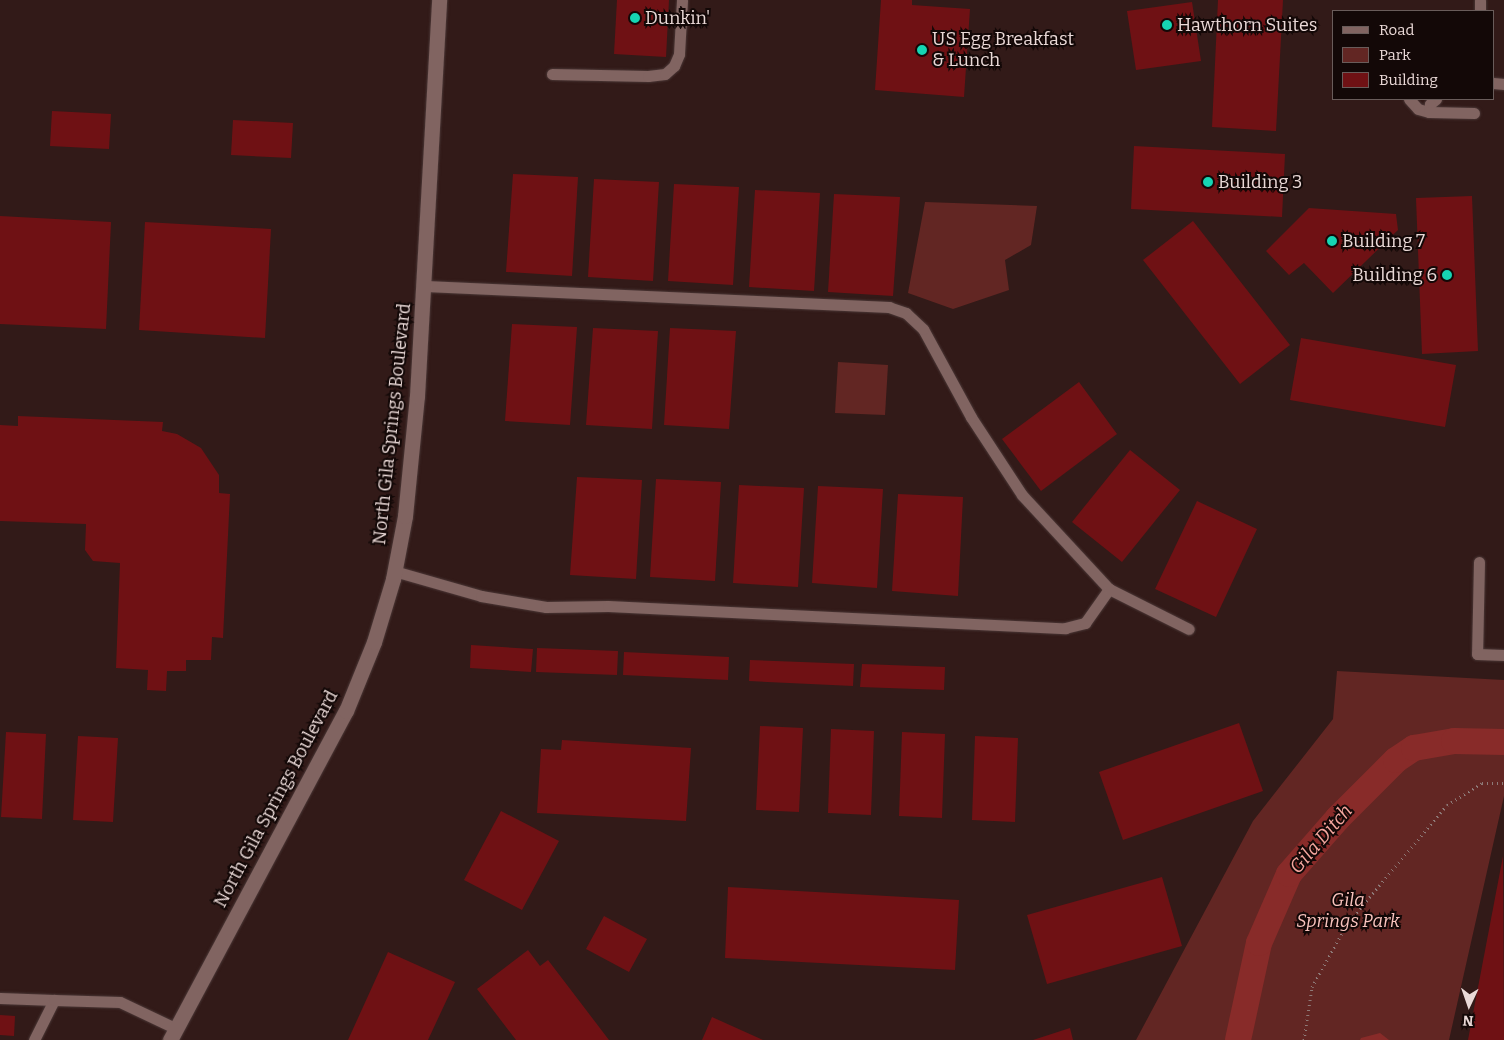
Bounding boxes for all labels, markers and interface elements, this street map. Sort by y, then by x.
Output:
place label: Dunkin' [645,7,710,29]
legend [1332,10,1494,100]
marker: Dunkin' [629,12,641,24]
place label: Hawthorn Suites [1177,14,1317,36]
marker: Hawthorn Suites [1161,19,1173,31]
text: Road [1379,21,1414,39]
place label: US Egg Breakfast & Lunch [932,29,1074,72]
marker: US Egg Breakfast & Lunch [916,44,928,56]
text: Park [1379,46,1411,64]
text: Building [1379,71,1438,89]
place label: Building 3 [1218,171,1302,193]
marker: Building 3 [1202,176,1214,188]
place label: Building 7 [1342,230,1425,252]
marker: Building 7 [1326,235,1338,247]
place label: Building 6 [1352,264,1437,286]
marker: Building 6 [1441,269,1453,281]
street label: North Gila Springs Boulevard [369,302,415,546]
street label: North Gila Springs Boulevard [209,687,343,911]
water label: Gila Ditch [1285,800,1357,878]
park label: Gila Springs Park [1296,890,1400,932]
north arrow [1444,980,1494,1030]
text: N [1462,1012,1474,1029]

